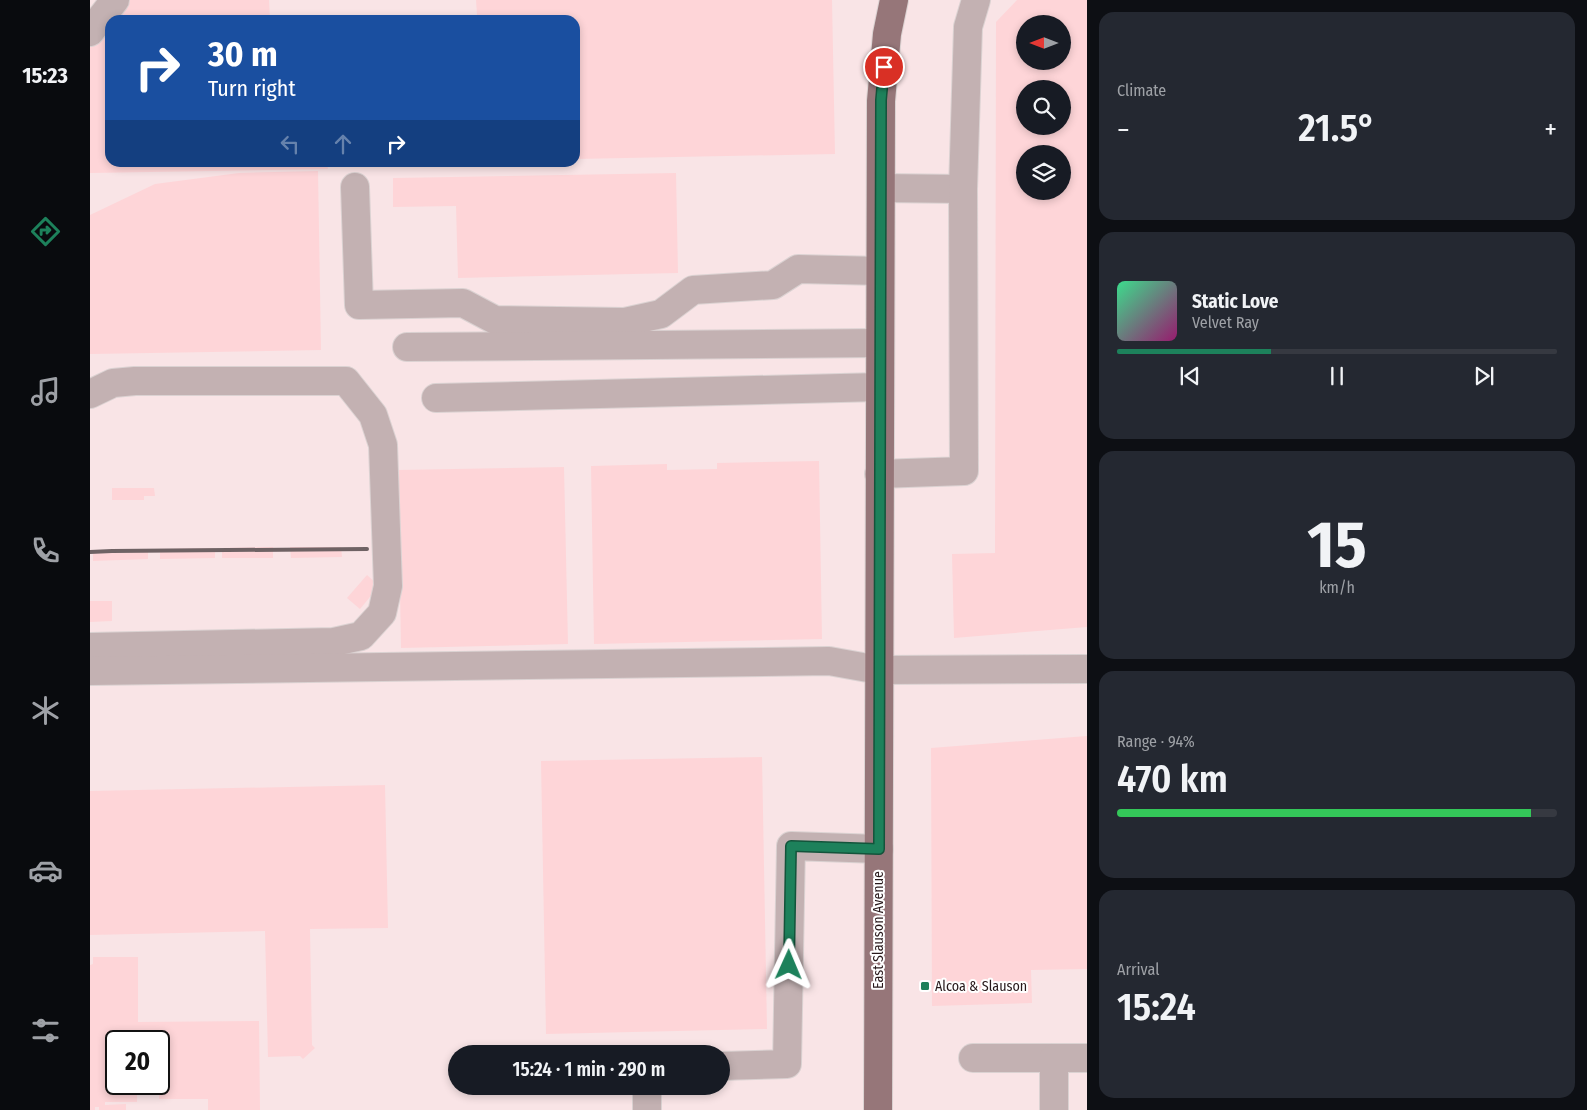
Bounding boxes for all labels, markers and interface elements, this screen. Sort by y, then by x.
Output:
north arrow [1016,15,1071,70]
map controls [1016,15,1071,200]
text: 30 m [208,33,278,75]
icon: right [125,35,190,100]
pin [863,46,905,88]
icon: arrive [870,53,898,81]
text: 15:23 [22,62,68,89]
text: Turn right [208,75,296,102]
button: search [1016,80,1071,135]
text: Climate [1117,81,1166,100]
text: 21.5° [1298,105,1376,151]
text: − [1117,113,1130,146]
text: + [1544,113,1557,146]
icon: left [276,130,304,158]
icon: ahead [329,130,357,158]
icon: right [382,130,410,158]
button: layers [1016,145,1071,200]
icon: directions [28,214,63,249]
text: Static Love [1192,290,1279,313]
text: Velvet Ray [1192,313,1259,332]
icon: previous [1176,362,1204,390]
icon: pause [1323,362,1351,390]
icon: next [1470,362,1498,390]
icon: music [28,374,63,409]
text: 15 [1307,506,1367,584]
icon: phone [28,533,63,568]
text: km/h [1319,578,1355,597]
icon: climate [28,693,63,728]
text: Range · 94% [1117,732,1195,751]
text: 470 km [1117,756,1228,802]
icon: car [28,853,63,888]
street label: East Slauson Avenue [870,871,887,989]
position arrow [762,938,814,990]
text: Arrival [1117,960,1159,979]
place label: Alcoa & Slauson [935,978,1027,995]
marker: Alcoa & Slauson [919,980,931,992]
text: 15:24 [1117,984,1196,1030]
icon: filters [28,1013,63,1048]
speed limit sign: 20 [105,1030,170,1095]
text: 15:24 · 1 min · 290 m [513,1058,665,1081]

